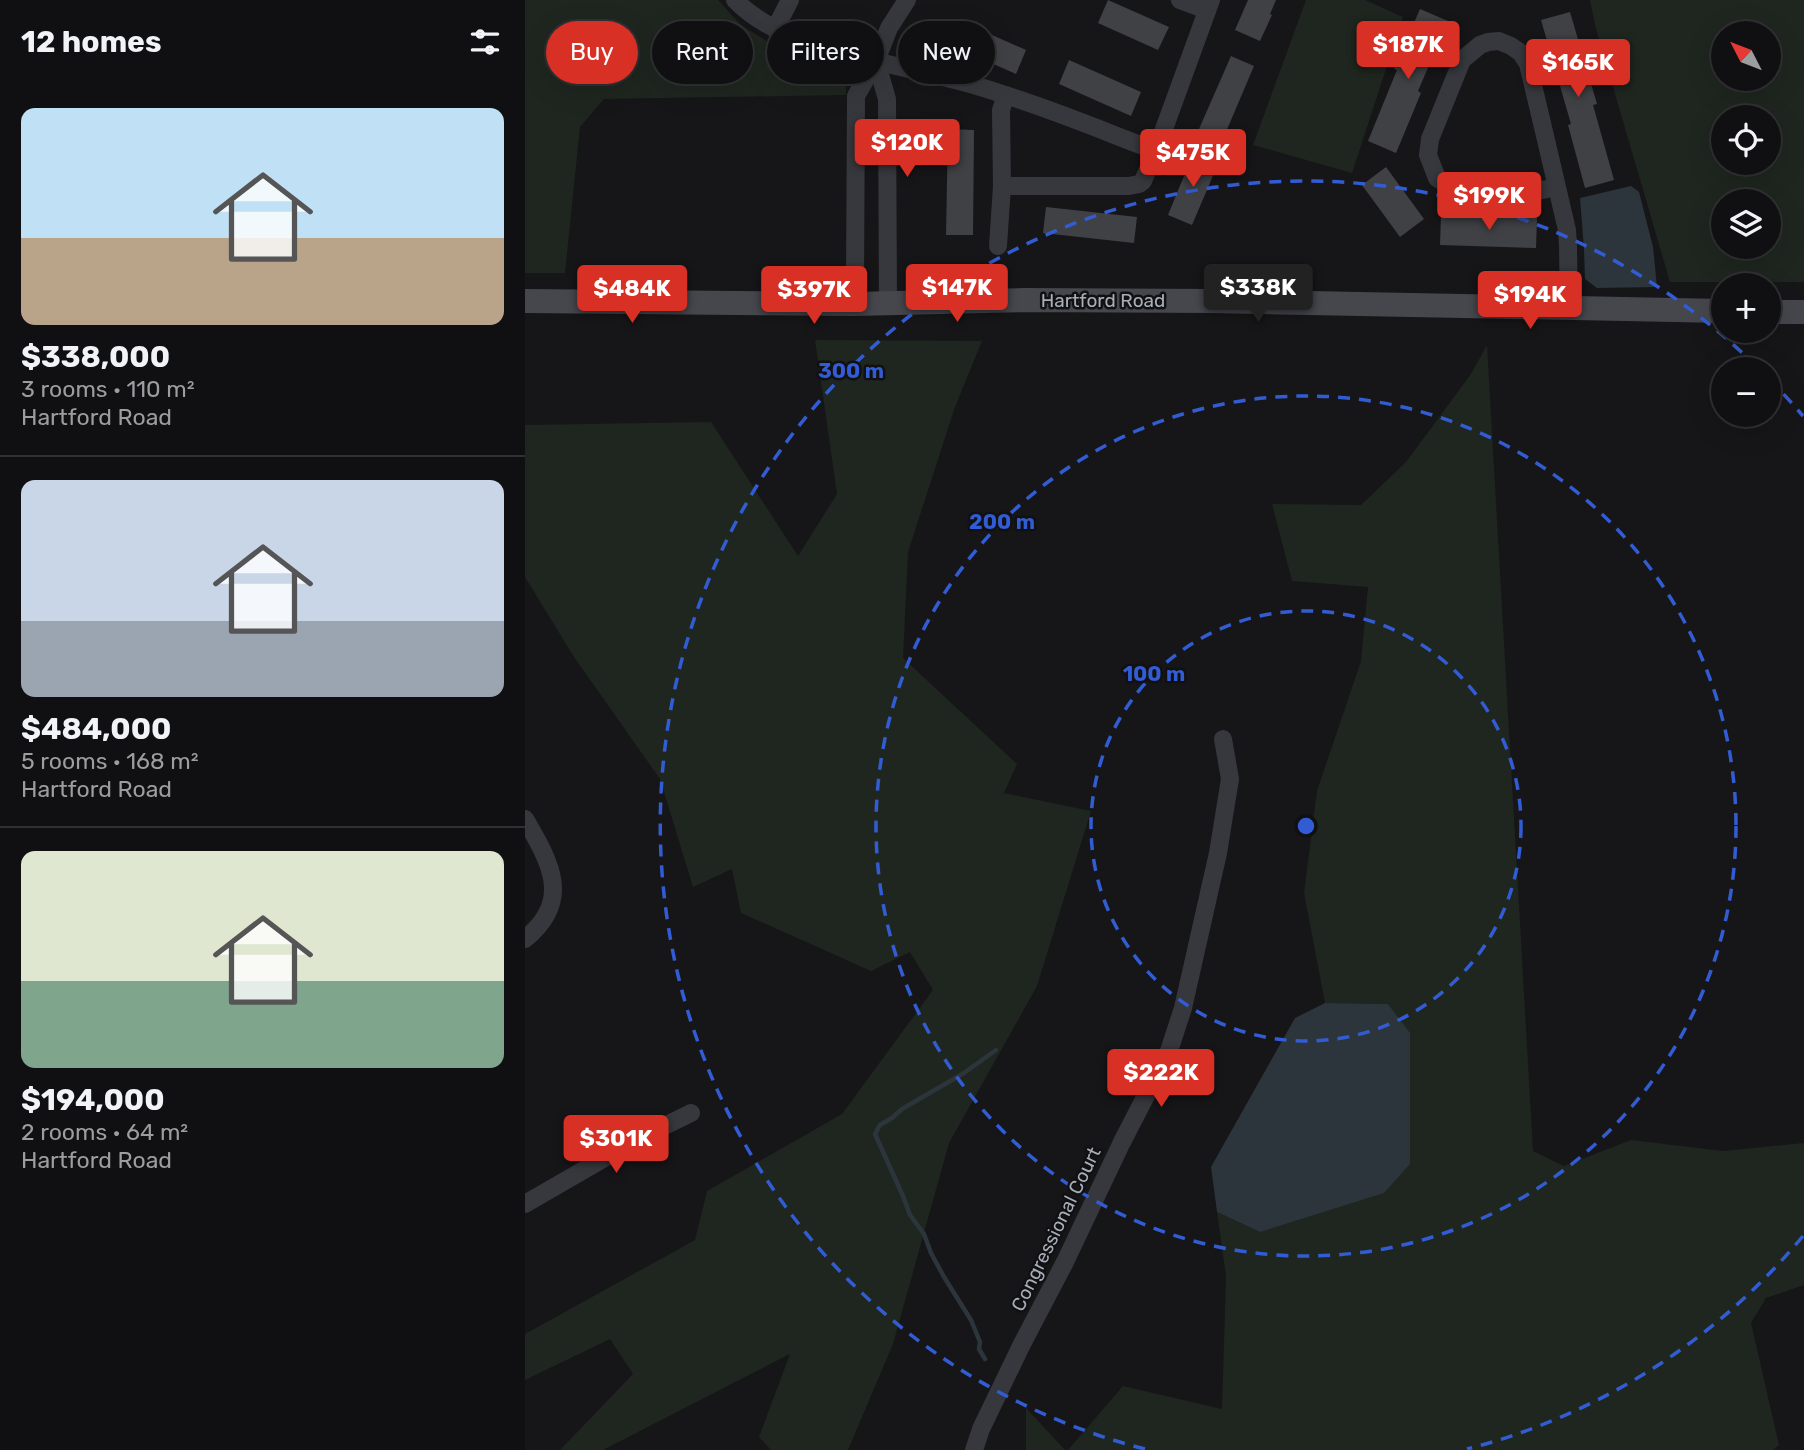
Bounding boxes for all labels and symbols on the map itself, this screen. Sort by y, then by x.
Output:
north arrow [1711,21,1781,91]
pin: $187K [1359,22,1457,81]
pin: $165K [1529,40,1627,99]
pin: $120K [858,120,956,179]
pin: $475K [1144,130,1242,189]
pin: $199K [1440,173,1538,232]
pin: $147K [908,264,1006,324]
pin: $338K [1209,264,1307,324]
pin: $484K [583,266,681,325]
pin: $397K [765,266,863,326]
pin: $194K [1481,272,1579,331]
street label: Hartford Road [1041,289,1165,312]
text: 300 m [818,358,884,383]
text: 200 m [969,509,1035,534]
text: 100 m [1123,661,1185,686]
centre of rings [1294,814,1318,838]
pin: $222K [1112,1050,1210,1109]
pin: $301K [567,1116,665,1175]
street label: Congressional Court [1006,1143,1106,1315]

